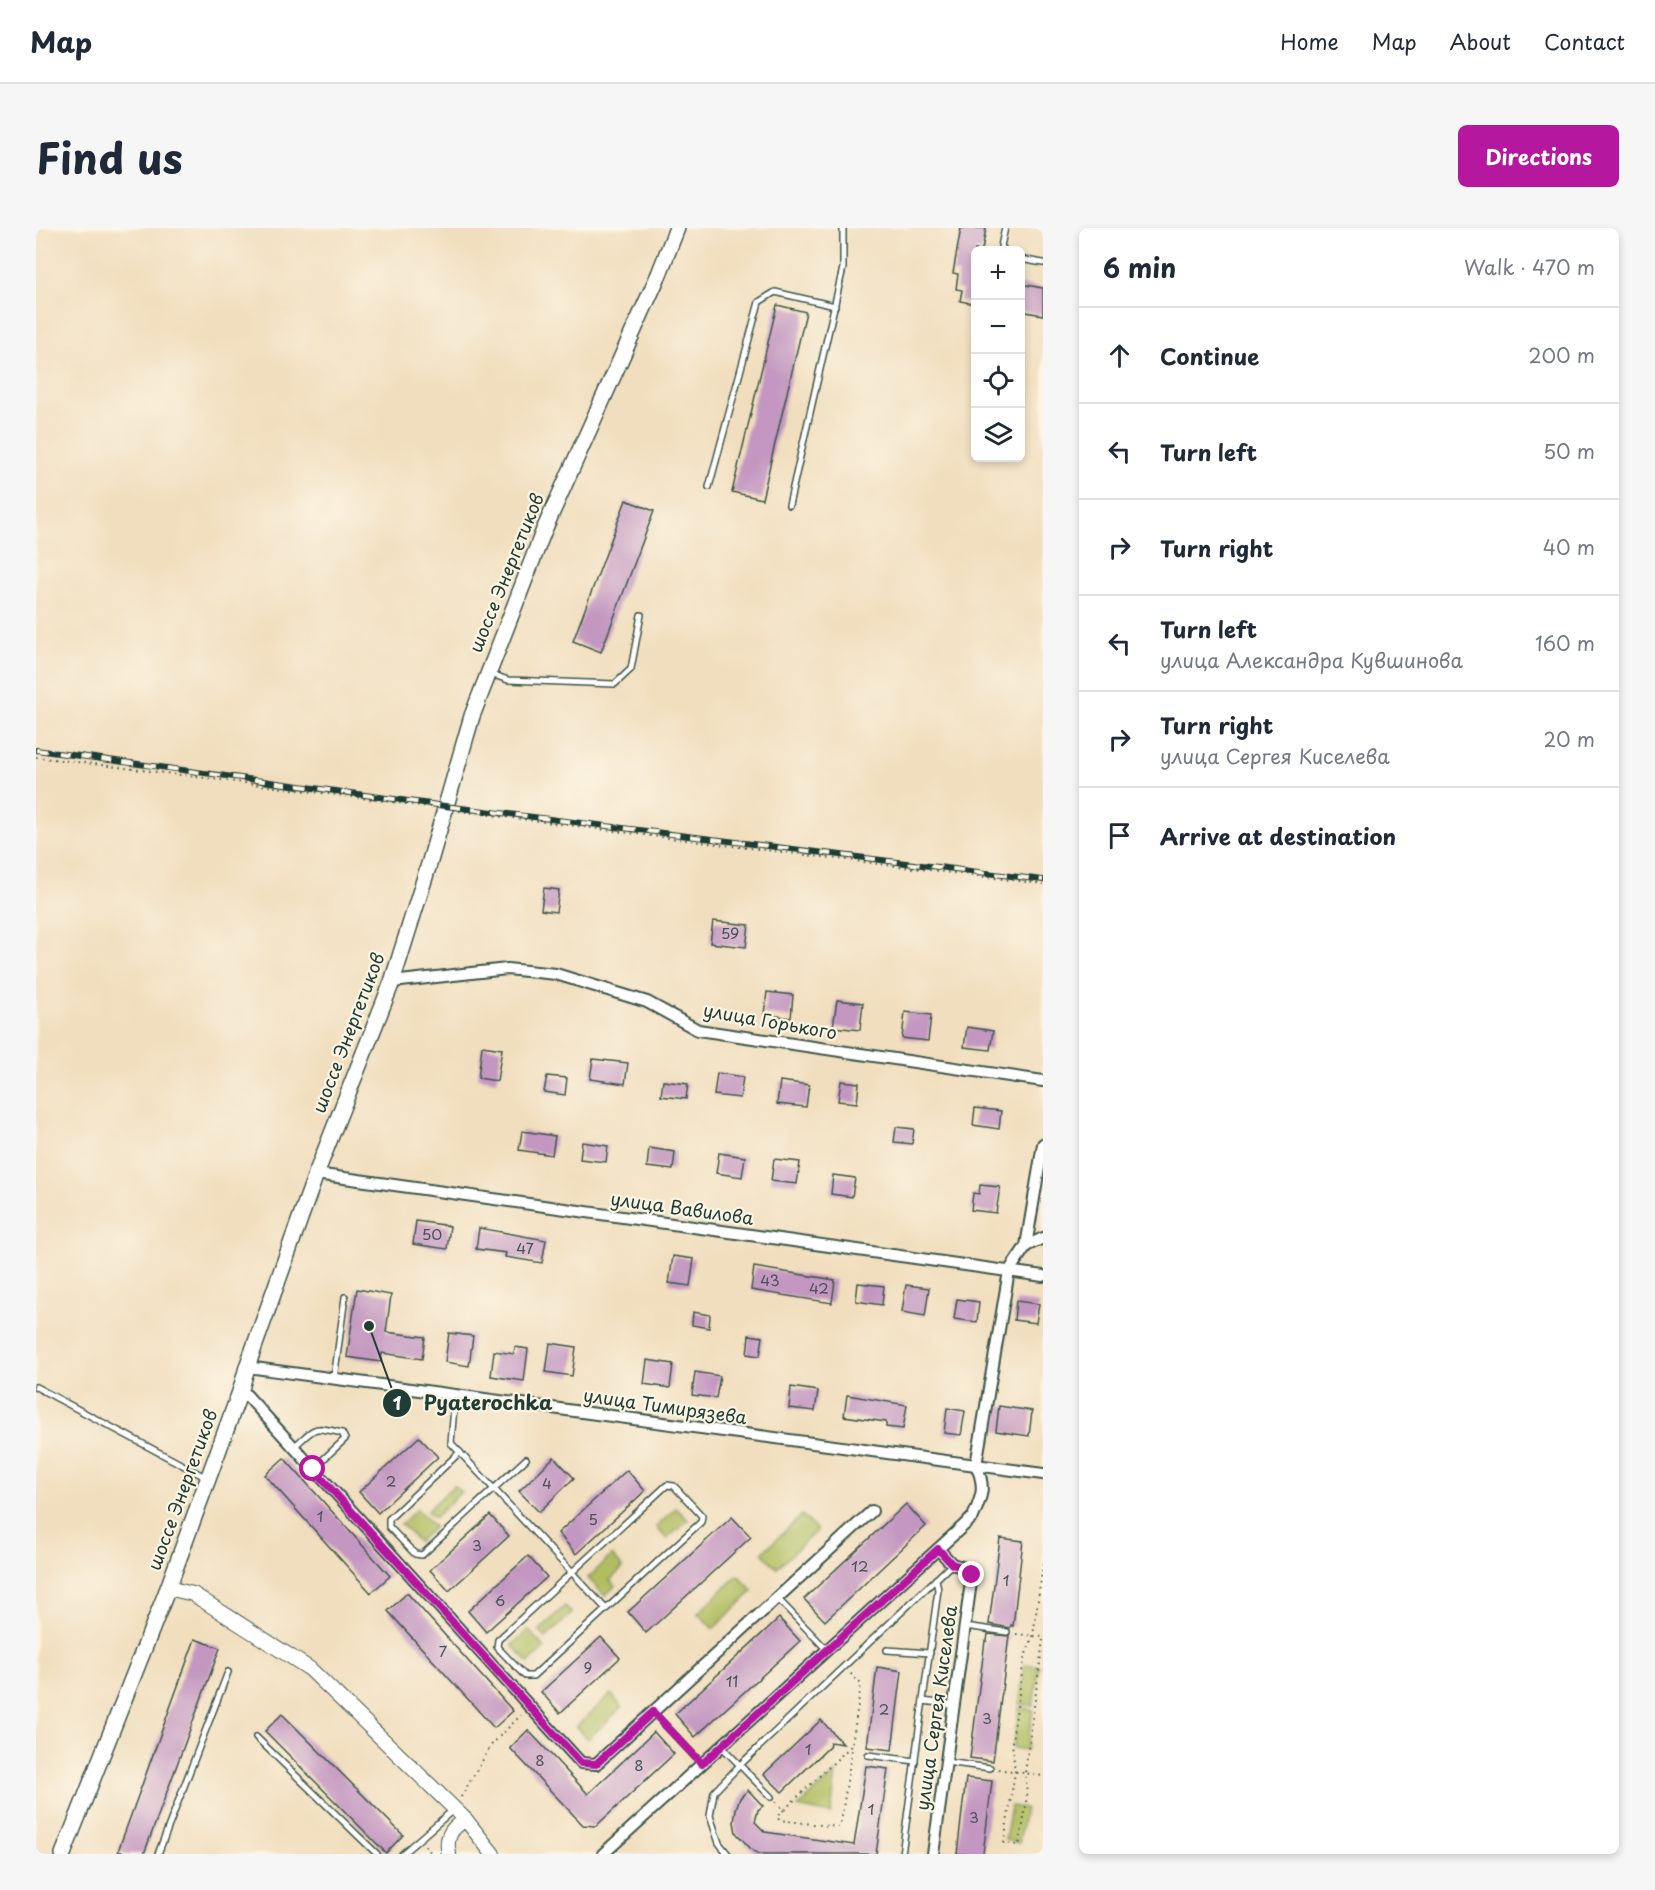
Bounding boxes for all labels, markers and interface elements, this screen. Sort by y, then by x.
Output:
text: Map [30,20,92,63]
text: Home [1280,25,1339,57]
text: Map [1372,25,1417,57]
text: About [1450,25,1511,57]
text: Contact [1544,25,1625,57]
text: Find us [36,125,183,188]
button: Directions [1458,125,1619,187]
map controls [971,246,1025,462]
button: + [971,246,1025,300]
text: 6 min [1103,248,1176,287]
text: Walk · 470 m [1464,252,1595,282]
button: − [971,300,1025,354]
icon: ahead [1103,339,1136,372]
text: Continue [1160,339,1259,372]
text: 200 m [1528,340,1595,370]
button: locate [971,354,1025,408]
button: layers [971,408,1025,462]
icon: left [1103,435,1136,468]
text: Turn left [1160,435,1257,468]
text: 50 m [1543,436,1595,466]
street label: шоссе Энергетиков [461,489,550,656]
icon: right [1103,531,1136,564]
text: Turn right [1160,531,1273,564]
text: 40 m [1543,532,1595,562]
text: Turn left [1160,612,1257,645]
icon: left [1103,627,1136,660]
text: 160 m [1535,628,1595,658]
text: улица Александра Кувшинова [1160,645,1463,675]
text: Turn right [1160,708,1273,741]
icon: right [1103,723,1136,756]
text: 20 m [1543,724,1595,754]
text: улица Сергея Киселева [1160,741,1390,771]
icon: arrive [1103,819,1136,852]
text: Arrive at destination [1160,819,1396,852]
house number: 59 [721,921,739,944]
street label: шоссе Энергетиков [305,948,391,1117]
street label: улица Горького [701,995,839,1046]
street label: улица Вавилова [609,1184,756,1231]
house number: 50 [422,1222,442,1245]
house number: 47 [516,1236,534,1259]
house number: 43 [760,1268,780,1291]
house number: 42 [809,1276,829,1299]
street label: улица Тимирязева [582,1381,749,1430]
callout: Pyaterochka [382,1384,565,1422]
text: Pyaterochka [423,1387,553,1417]
text: 1 [393,1389,402,1416]
street label: шоссе Энергетиков [140,1405,223,1574]
route start [299,1455,325,1481]
house number: 2 [386,1469,396,1492]
house number: 4 [542,1471,552,1494]
house number: 1 [317,1504,323,1527]
house number: 5 [588,1507,598,1530]
house number: 3 [472,1533,482,1556]
house number: 12 [851,1554,869,1577]
route end [958,1561,984,1587]
house number: 1 [1003,1568,1009,1591]
house number: 6 [495,1588,505,1611]
street label: улица Сергея Киселева [908,1603,963,1812]
house number: 7 [439,1639,448,1662]
house number: 9 [584,1655,592,1678]
house number: 11 [726,1669,738,1692]
house number: 2 [879,1697,889,1720]
house number: 3 [982,1706,992,1729]
house number: 1 [805,1737,811,1760]
house number: 8 [535,1748,545,1771]
house number: 8 [634,1753,644,1776]
house number: 1 [868,1797,874,1820]
house number: 3 [969,1805,979,1828]

